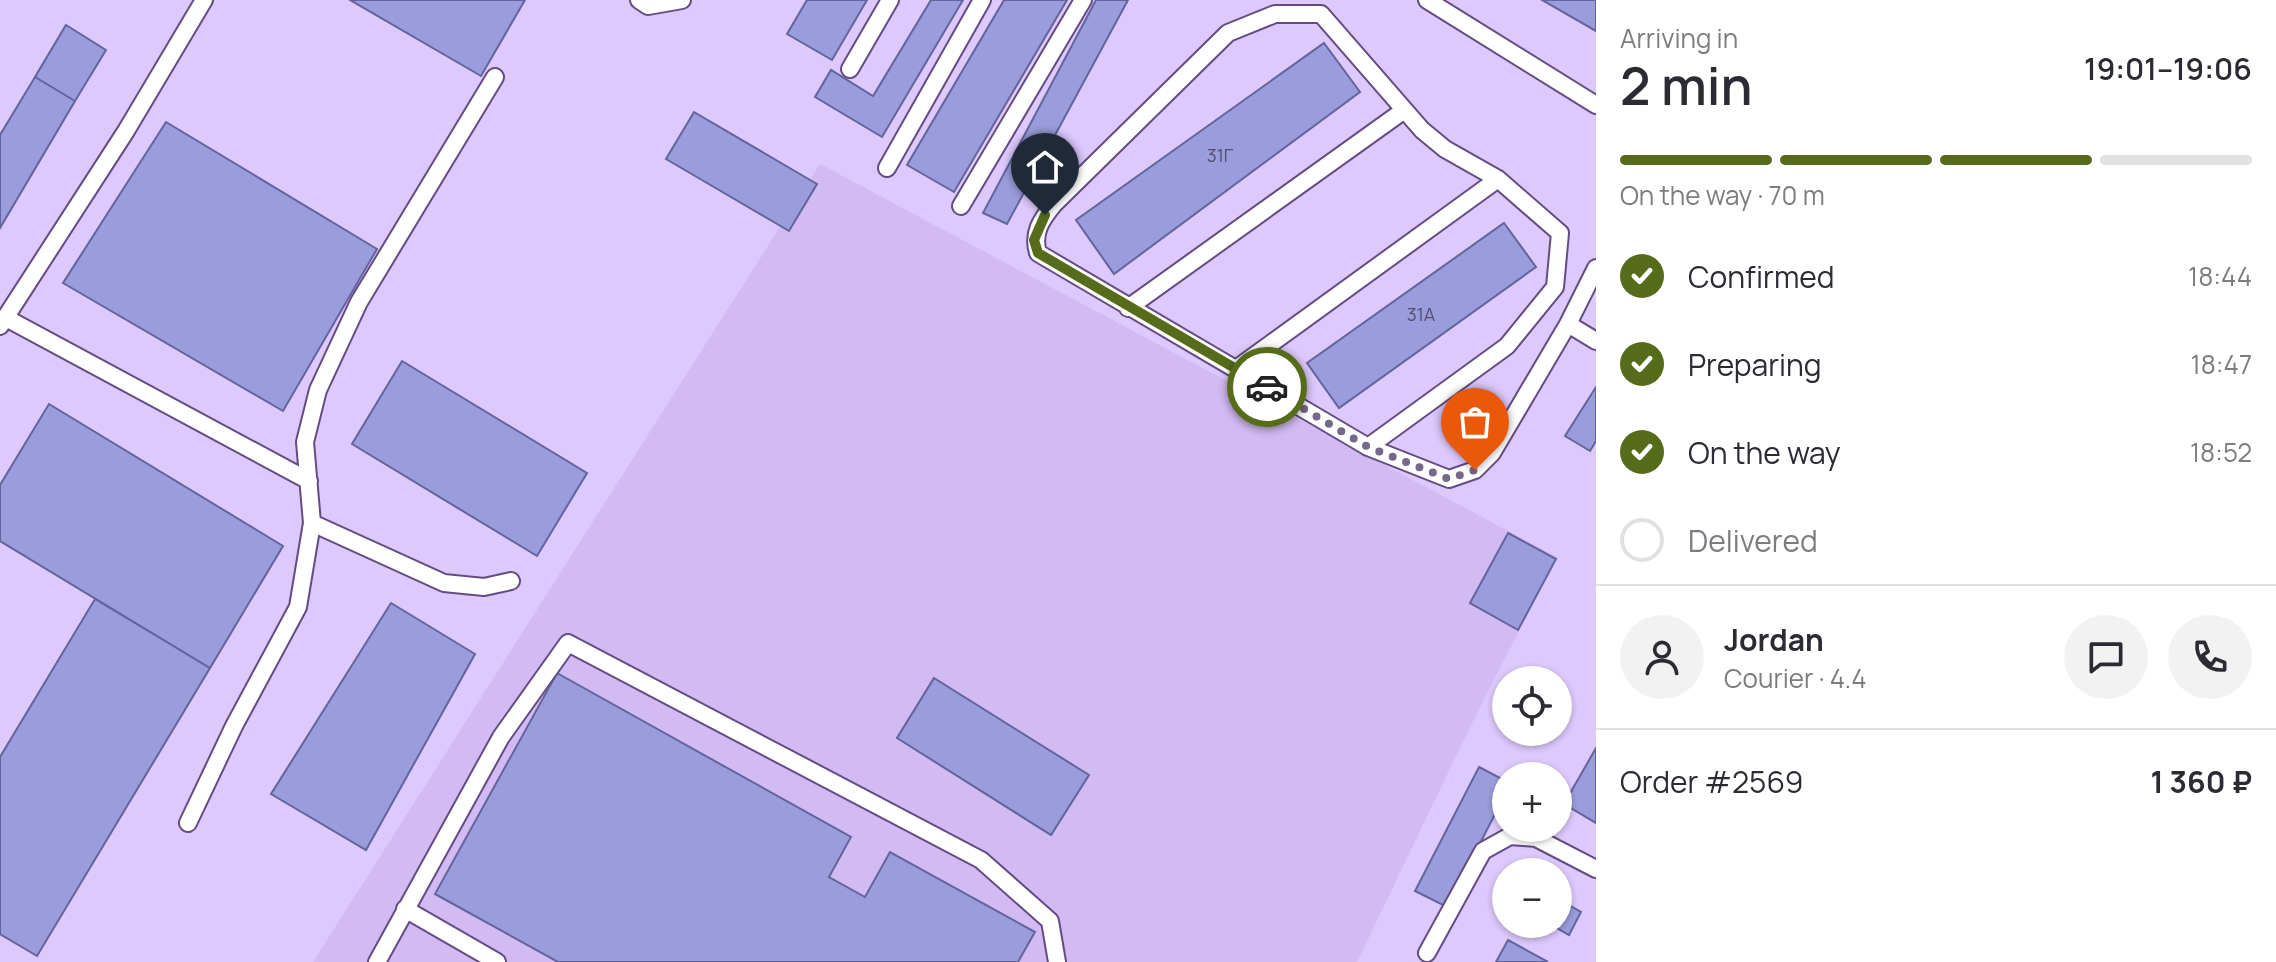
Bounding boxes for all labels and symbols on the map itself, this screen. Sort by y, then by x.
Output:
pin [1011,133,1079,215]
house number: 31Г [1207,143,1234,167]
house number: 31А [1407,302,1436,326]
courier [1227,347,1307,427]
pin [1441,388,1509,470]

